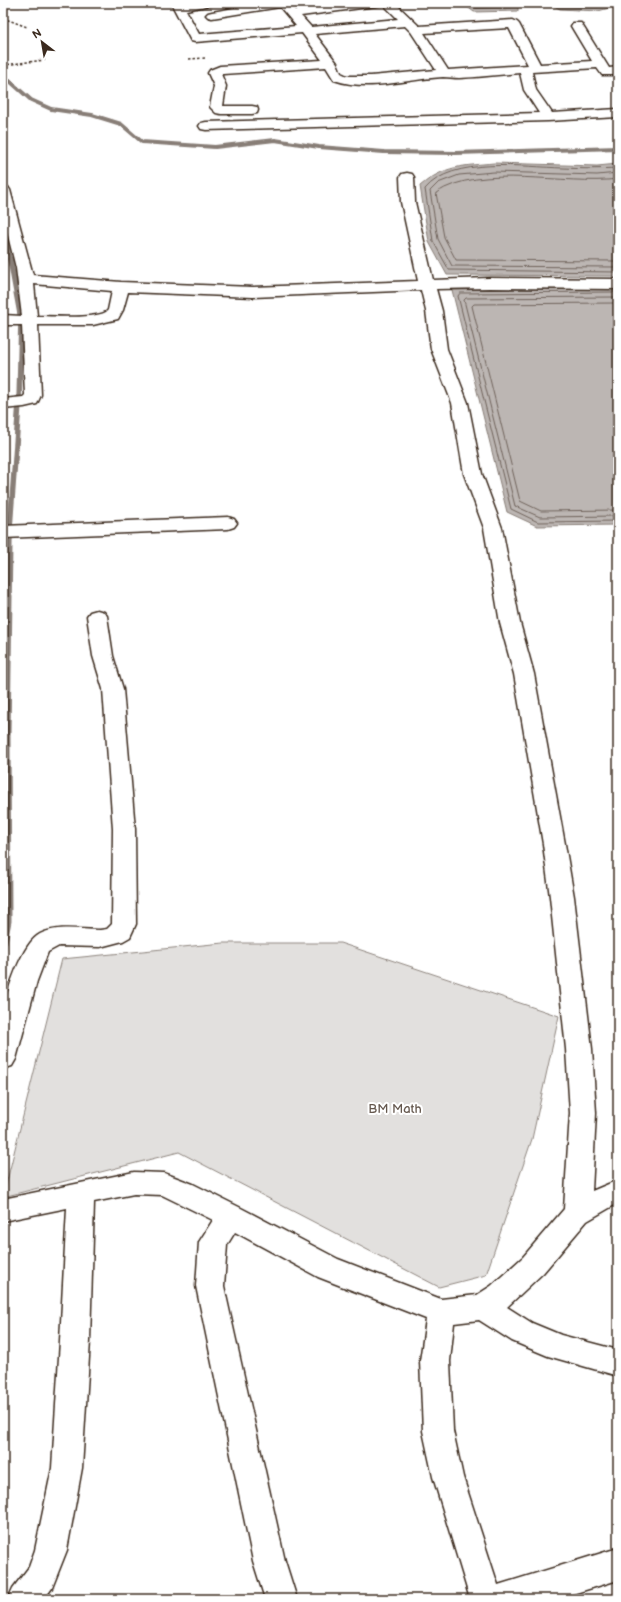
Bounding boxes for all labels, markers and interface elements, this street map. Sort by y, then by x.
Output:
north arrow [22,22,62,62]
text: N [30,26,44,42]
park label: BM Math [368,1101,422,1117]

